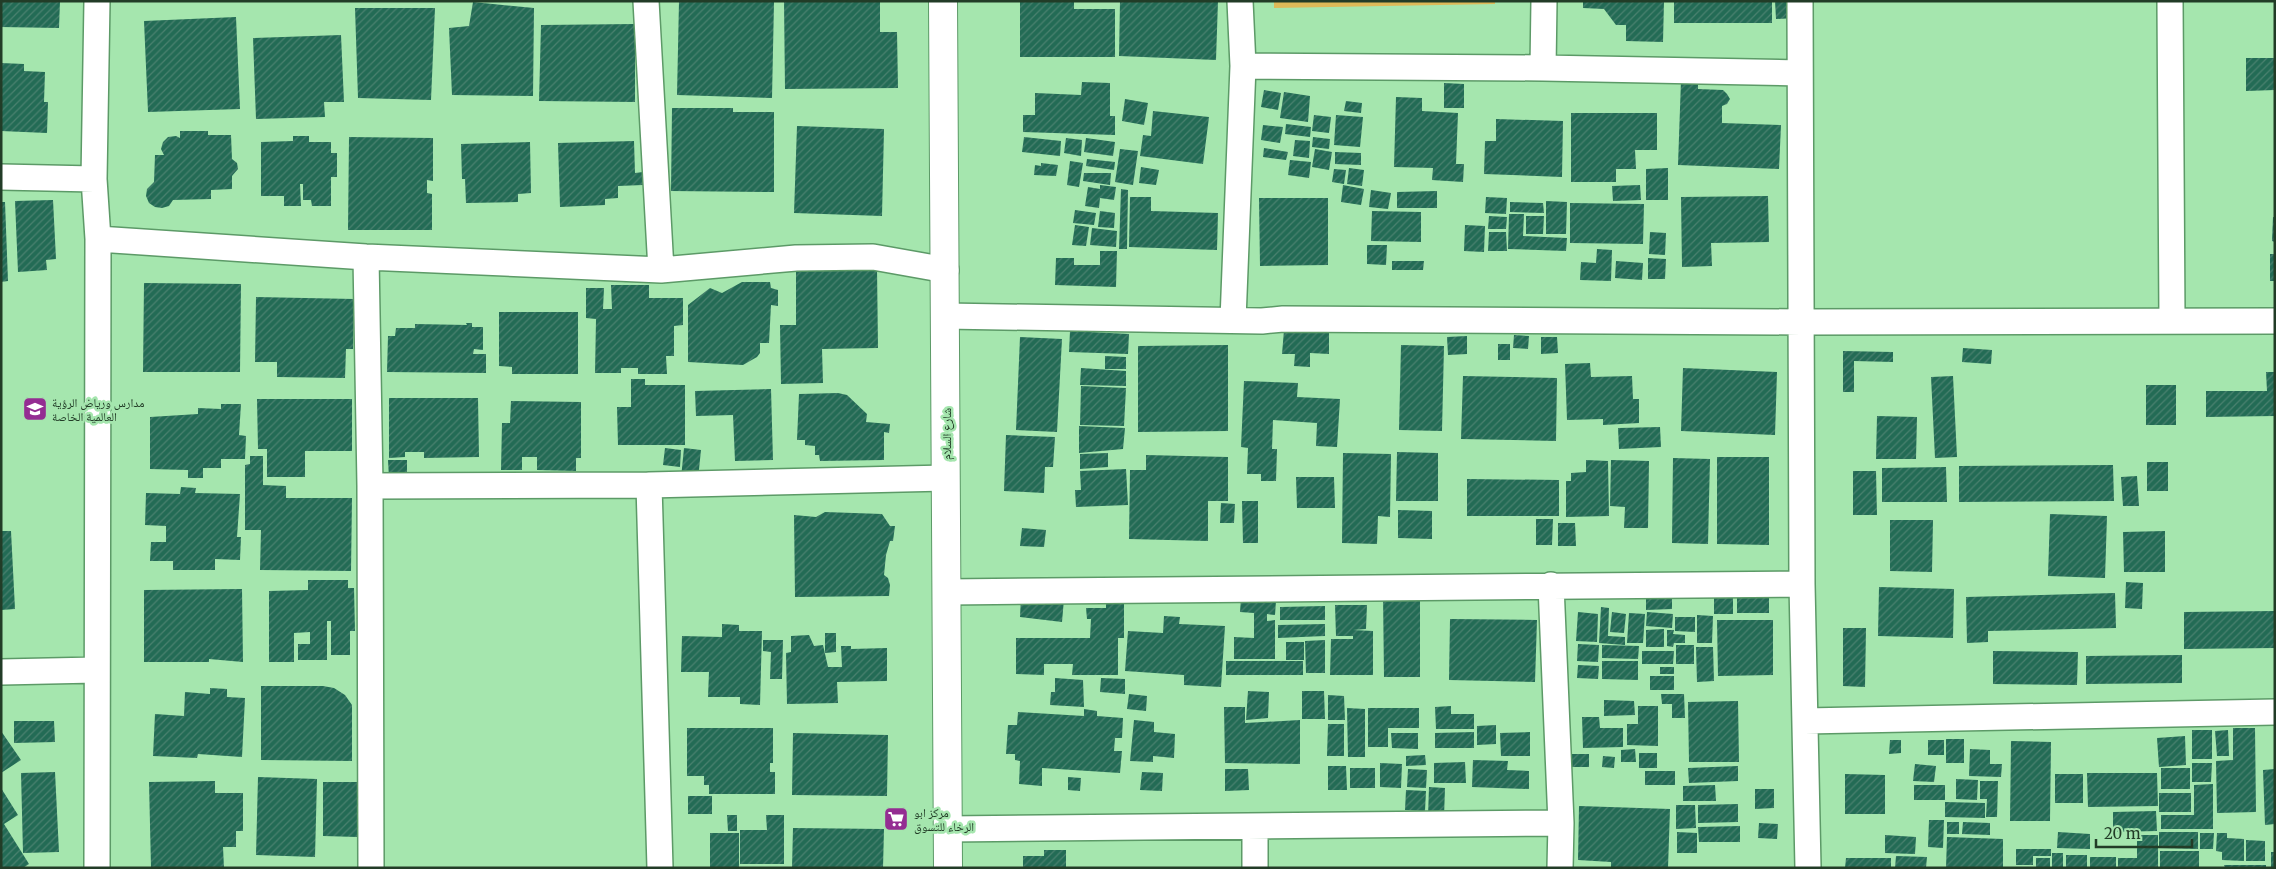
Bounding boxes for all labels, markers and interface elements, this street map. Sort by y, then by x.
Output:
place label: مدارس ورياض الرؤية العالمية الخاصة [52,395,144,424]
school or university icon: مدارس ورياض الرؤية العالمية الخاصة [22,396,48,422]
street label: شارع السلام [939,408,955,460]
place label: مركز ابو الرخاء للتسوق [914,805,974,834]
supermarket icon: مركز ابو الرخاء للتسوق [883,806,909,832]
scale bar [2096,816,2192,848]
text: 20 m [2104,824,2141,843]

